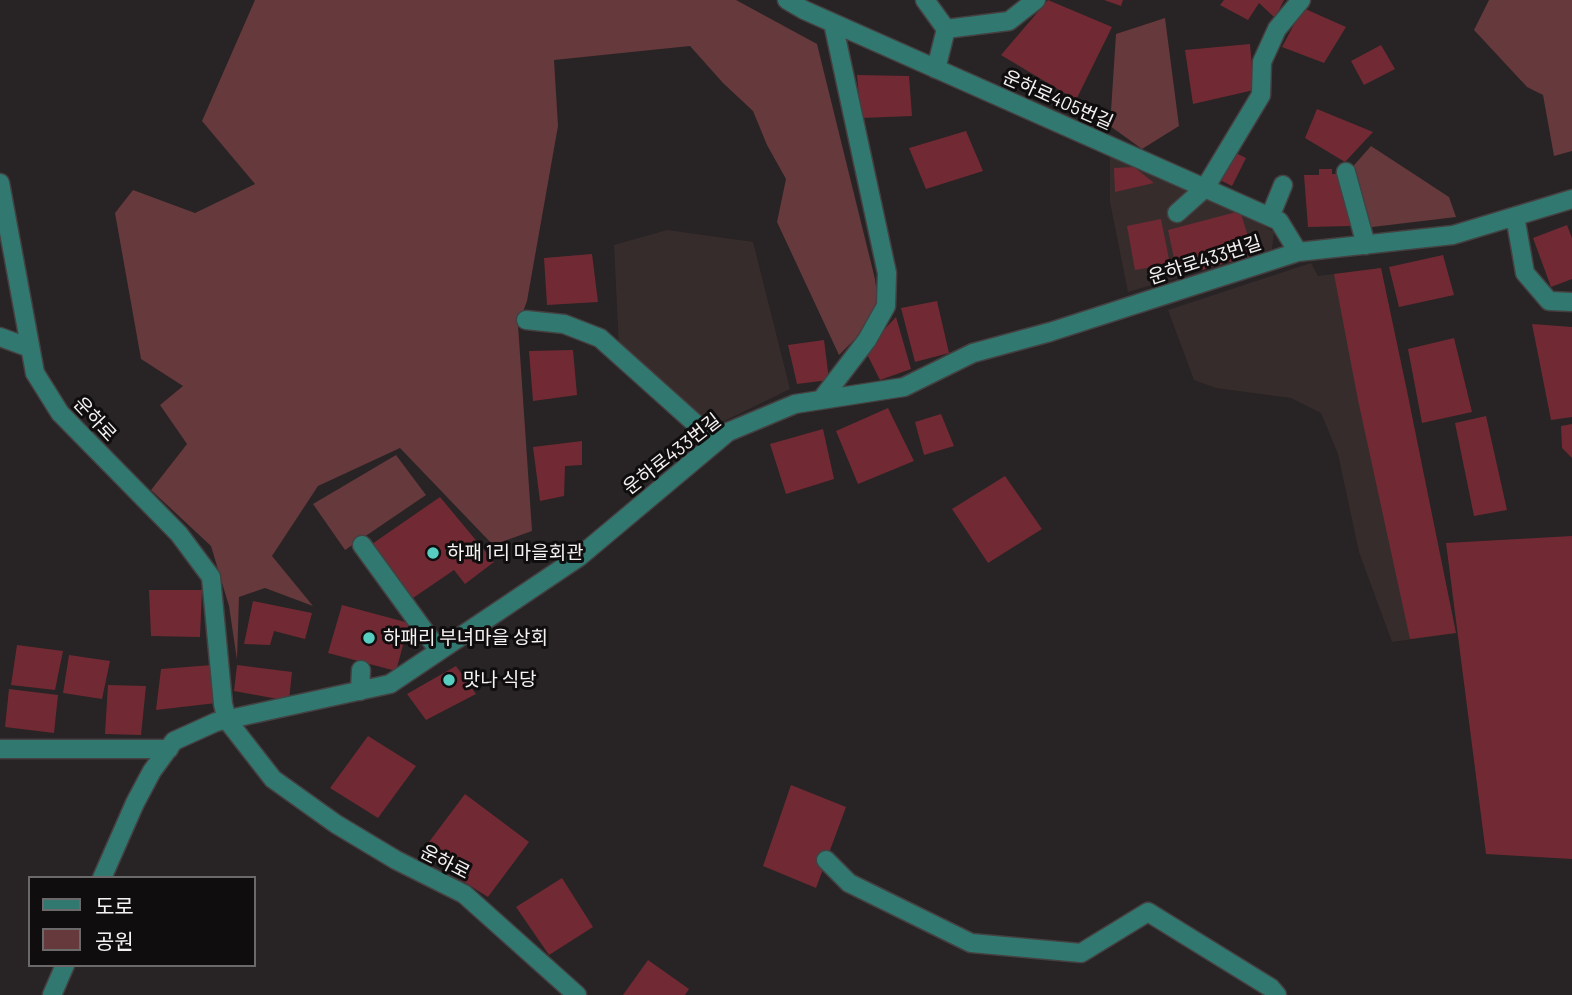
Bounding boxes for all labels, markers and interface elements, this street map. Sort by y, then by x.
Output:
street label: 운하로405번길 [999,66,1117,134]
street label: 운하로433번길 [1146,231,1264,289]
street label: 운하로 [69,392,121,446]
street label: 운하로433번길 [619,409,725,499]
place label: 하패 1리 마을회관 [447,542,584,564]
marker: 하패 1리 마을회관 [425,545,441,561]
place label: 하패리 부녀마을 상회 [383,627,548,649]
marker: 하패리 부녀마을 상회 [361,630,377,646]
place label: 맛나 식당 [463,669,537,691]
marker: 맛나 식당 [441,672,457,688]
street label: 운하로 [416,840,474,884]
legend [28,876,256,967]
text: 도로 [95,893,134,918]
text: 공원 [95,928,134,953]

